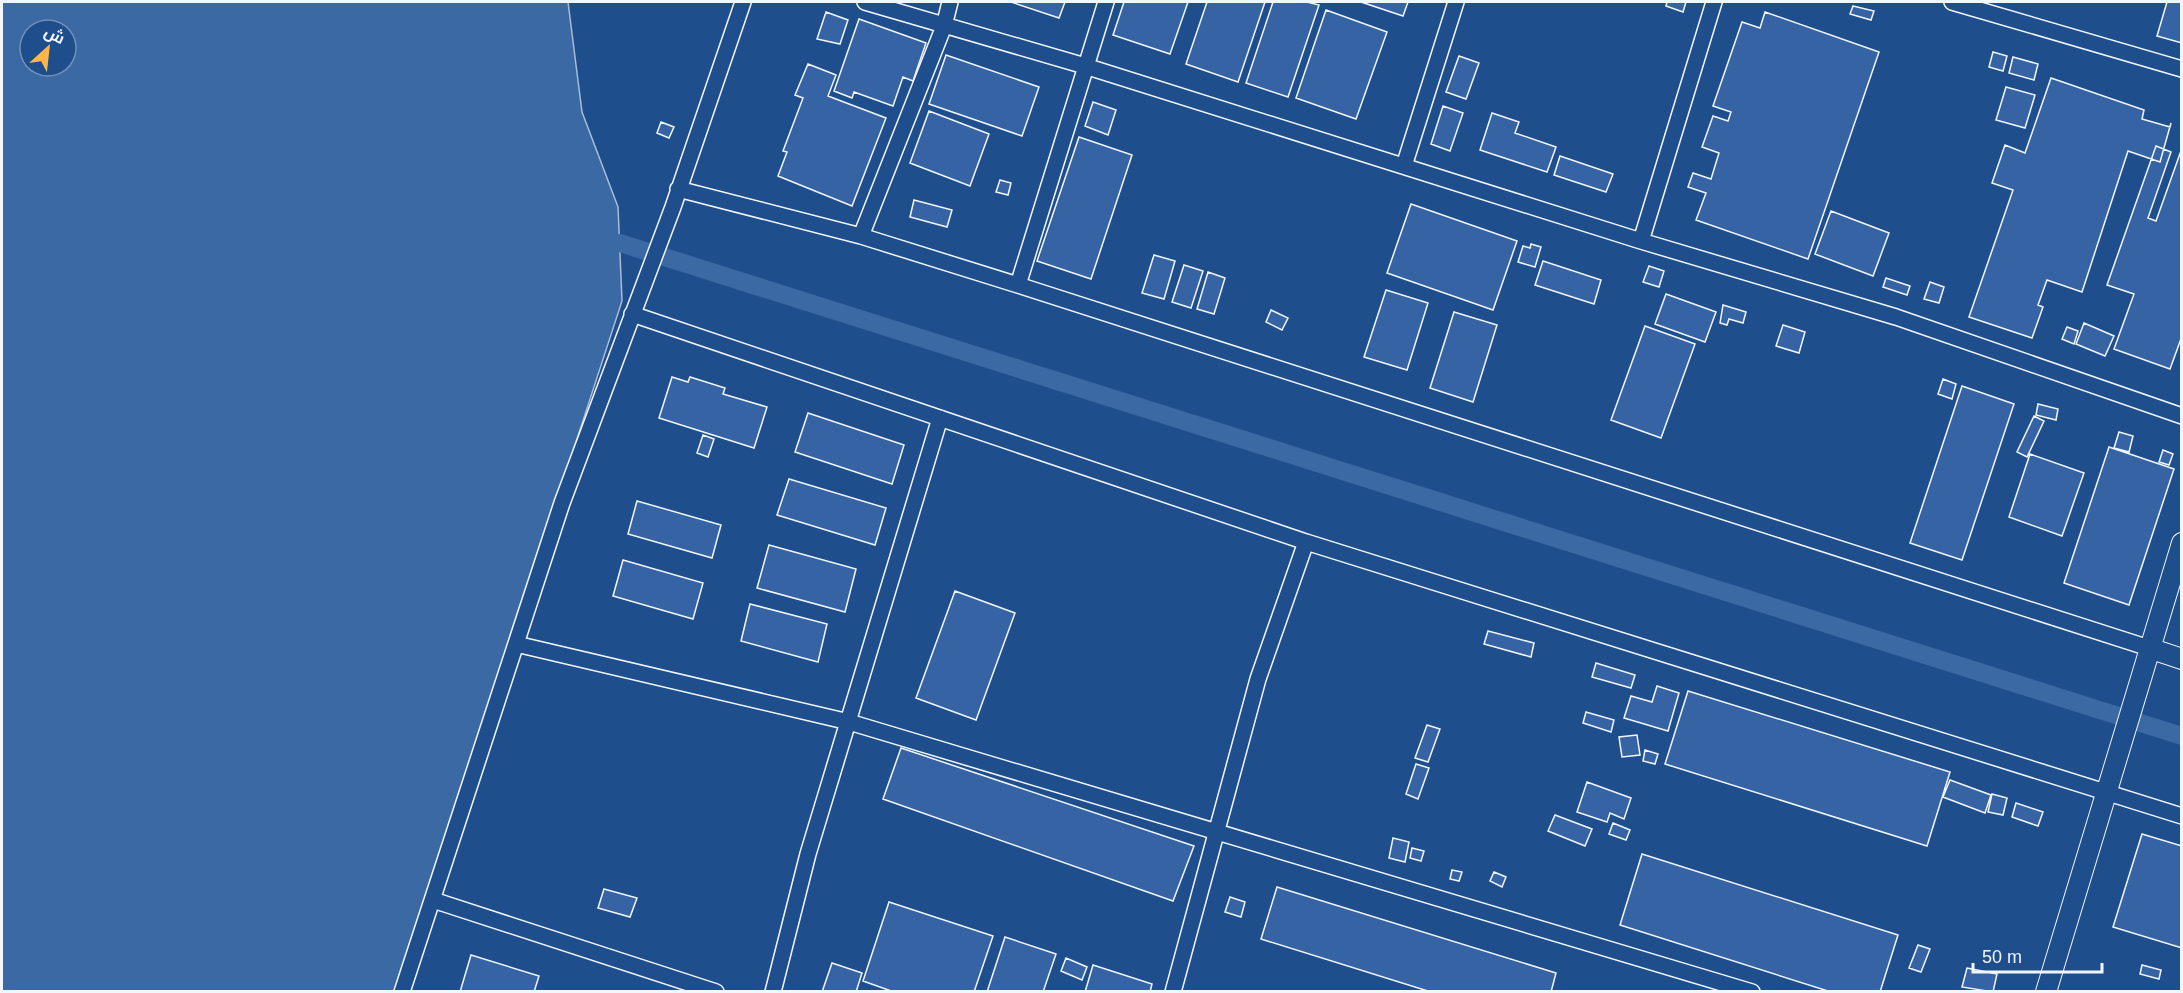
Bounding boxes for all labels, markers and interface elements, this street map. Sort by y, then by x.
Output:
north arrow [18,18,78,78]
text: ش [41,23,68,48]
scale bar [1973,936,2102,974]
text: 50 m [1982,947,2022,967]

